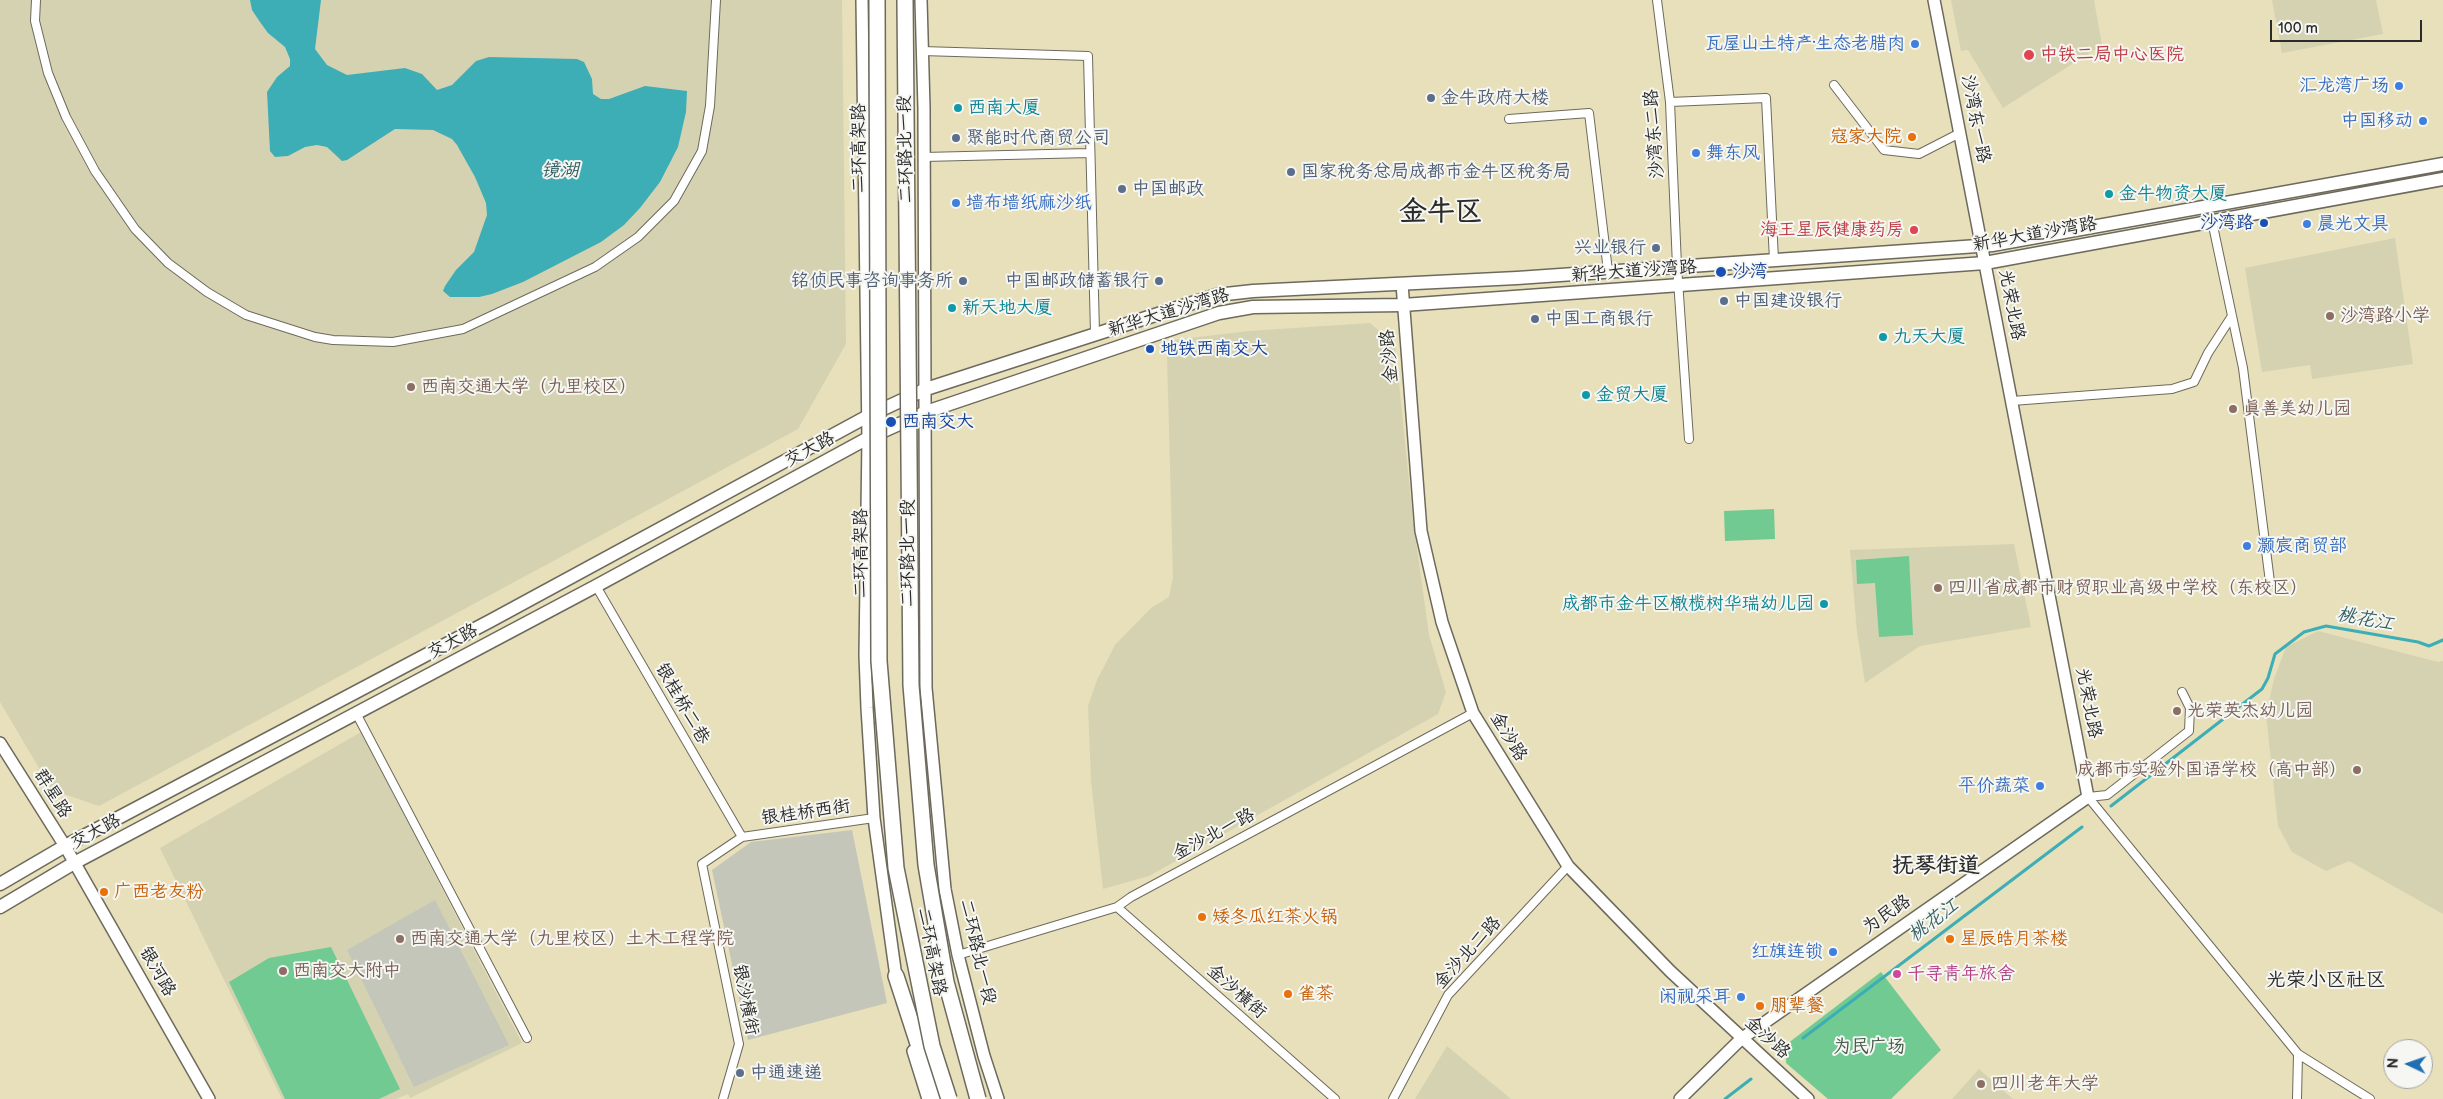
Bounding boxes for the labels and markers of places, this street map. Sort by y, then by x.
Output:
place label: 瓦屋山土特产·生态老腊肉 [1705,33,1905,55]
marker: 瓦屋山土特产·生态老腊肉 [1909,38,1921,50]
place label: 中铁二局中心医院 [2040,44,2184,66]
marker: 中铁二局中心医院 [2022,48,2036,62]
place label: 汇龙湾广场 [2299,75,2389,97]
marker: 汇龙湾广场 [2393,80,2405,92]
place label: 金牛政府大楼 [1441,87,1549,109]
marker: 金牛政府大楼 [1425,92,1437,104]
place label: 西南大厦 [968,97,1040,119]
marker: 西南大厦 [952,102,964,114]
place label: 中国移动 [2341,110,2413,132]
marker: 中国移动 [2417,115,2429,127]
place label: 寇家大院 [1830,126,1902,148]
place label: 聚能时代商贸公司 [966,127,1110,149]
marker: 寇家大院 [1906,131,1918,143]
marker: 聚能时代商贸公司 [950,132,962,144]
place label: 舞东风 [1706,142,1760,164]
marker: 舞东风 [1690,147,1702,159]
place label: 国家税务总局成都市金牛区税务局 [1301,161,1571,183]
marker: 国家税务总局成都市金牛区税务局 [1285,166,1297,178]
place label: 中国邮政 [1132,178,1204,200]
marker: 中国邮政 [1116,183,1128,195]
place label: 金牛物资大厦 [2119,183,2227,205]
marker: 金牛物资大厦 [2103,188,2115,200]
place label: 墙布墙纸麻沙纸 [966,192,1092,214]
marker: 墙布墙纸麻沙纸 [950,197,962,209]
place label: 沙湾路 [2200,212,2254,234]
place label: 晨光文具 [2317,213,2389,235]
marker: 沙湾路 [2258,217,2270,229]
marker: 晨光文具 [2301,218,2313,230]
place label: 海王星辰健康药房 [1760,219,1904,241]
marker: 海王星辰健康药房 [1908,224,1920,236]
place label: 兴业银行 [1574,237,1646,259]
marker: 兴业银行 [1650,242,1662,254]
place label: 沙湾 [1732,261,1768,283]
marker: 沙湾 [1714,265,1728,279]
place label: 铭侦民事咨询事务所 [791,270,953,292]
place label: 中国邮政储蓄银行 [1005,270,1149,292]
marker: 铭侦民事咨询事务所 [957,275,969,287]
marker: 中国邮政储蓄银行 [1153,275,1165,287]
place label: 中国建设银行 [1734,290,1842,312]
marker: 中国建设银行 [1718,295,1730,307]
place label: 新天地大厦 [962,297,1052,319]
marker: 新天地大厦 [946,302,958,314]
place label: 沙湾路小学 [2340,305,2430,327]
place label: 中国工商银行 [1545,308,1653,330]
marker: 沙湾路小学 [2324,310,2336,322]
marker: 中国工商银行 [1529,313,1541,325]
place label: 九天大厦 [1893,326,1965,348]
marker: 九天大厦 [1877,331,1889,343]
place label: 地铁西南交大 [1160,338,1268,360]
marker: 地铁西南交大 [1144,343,1156,355]
place label: 西南交通大学（九里校区） [421,376,637,398]
marker: 西南交通大学（九里校区） [405,381,417,393]
place label: 金贸大厦 [1596,384,1668,406]
marker: 金贸大厦 [1580,389,1592,401]
place label: 真善美幼儿园 [2243,398,2351,420]
marker: 真善美幼儿园 [2227,403,2239,415]
place label: 西南交大 [902,411,974,433]
marker: 西南交大 [884,415,898,429]
place label: 灏宸商贸部 [2257,535,2347,557]
marker: 灏宸商贸部 [2241,540,2253,552]
place label: 四川省成都市财贸职业高级中学校（东校区） [1948,577,2308,599]
marker: 四川省成都市财贸职业高级中学校（东校区） [1932,582,1944,594]
place label: 成都市金牛区橄榄树华瑞幼儿园 [1562,593,1814,615]
marker: 成都市金牛区橄榄树华瑞幼儿园 [1818,598,1830,610]
place label: 光荣英杰幼儿园 [2187,700,2313,722]
marker: 光荣英杰幼儿园 [2171,705,2183,717]
place label: 成都市实验外国语学校（高中部） [2077,759,2347,781]
marker: 成都市实验外国语学校（高中部） [2351,764,2363,776]
place label: 平价蔬菜 [1958,775,2030,797]
marker: 平价蔬菜 [2034,780,2046,792]
place label: 广西老友粉 [114,881,204,903]
marker: 广西老友粉 [98,886,110,898]
place label: 矮冬瓜红茶火锅 [1212,906,1338,928]
marker: 矮冬瓜红茶火锅 [1196,911,1208,923]
place label: 西南交通大学（九里校区）土木工程学院 [410,928,734,950]
place label: 星辰皓月茶楼 [1960,928,2068,950]
marker: 西南交通大学（九里校区）土木工程学院 [394,933,406,945]
marker: 星辰皓月茶楼 [1944,933,1956,945]
place label: 红旗连锁 [1751,941,1823,963]
marker: 红旗连锁 [1827,946,1839,958]
place label: 西南交大附中 [293,960,401,982]
place label: 千寻青年旅舍 [1907,963,2015,985]
marker: 西南交大附中 [277,965,289,977]
marker: 千寻青年旅舍 [1891,968,1903,980]
place label: 雀茶 [1298,983,1334,1005]
place label: 闲视采耳 [1659,986,1731,1008]
marker: 雀茶 [1282,988,1294,1000]
marker: 闲视采耳 [1735,991,1747,1003]
place label: 朋辈餐 [1770,995,1824,1017]
marker: 朋辈餐 [1754,1000,1766,1012]
place label: 中通速递 [750,1062,822,1084]
marker: 中通速递 [734,1067,746,1079]
place label: 四川老年大学 [1991,1073,2099,1095]
marker: 四川老年大学 [1975,1078,1987,1090]

